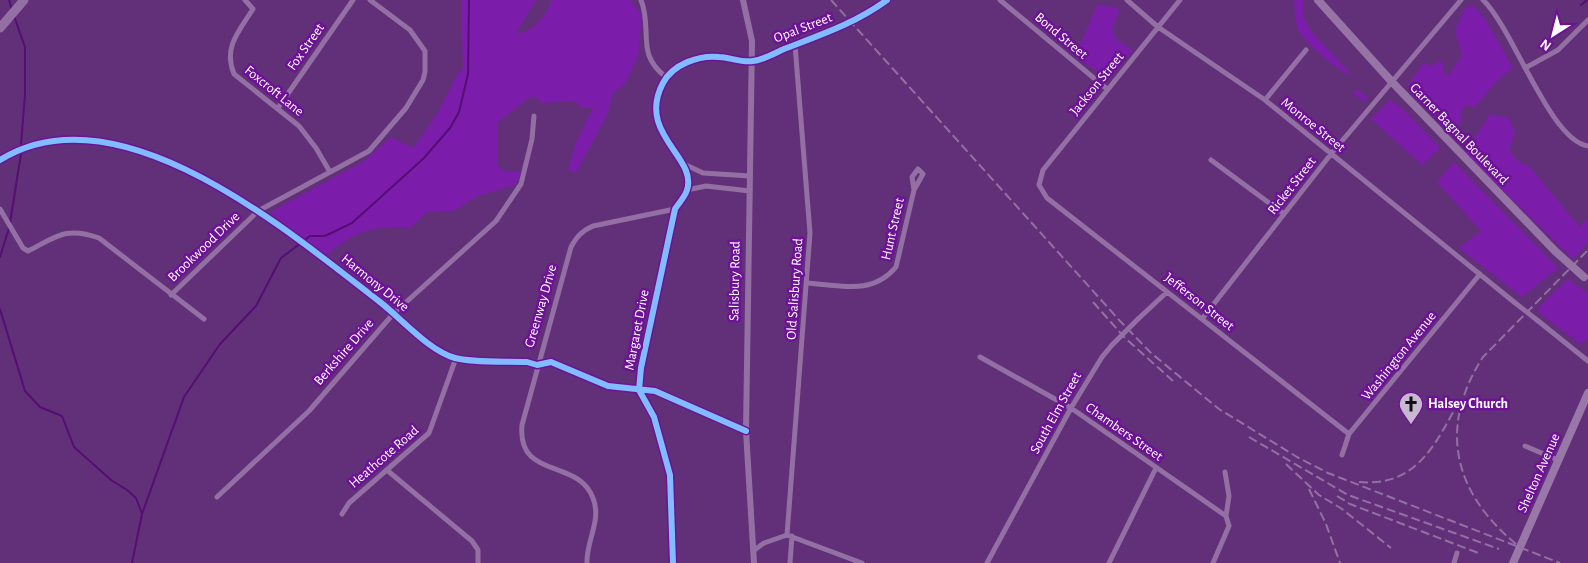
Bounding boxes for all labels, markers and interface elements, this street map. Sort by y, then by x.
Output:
street label: Opal Street [772,10,835,46]
street label: Bond Street [1032,10,1090,62]
north arrow [1528,10,1578,60]
street label: Fox Street [285,21,327,73]
text: N [1538,36,1554,53]
street label: Jackson Street [1067,49,1127,118]
street label: Foxcroft Lane [242,63,306,119]
street label: Garner Bagnal Boulevard [1407,81,1511,187]
street label: Monroe Street [1278,95,1348,155]
street label: Ricket Street [1265,154,1319,217]
street label: Hunt Street [879,196,907,261]
street label: Brookwood Drive [165,209,243,285]
street label: Old Salisbury Road [784,238,806,340]
street label: Salisbury Road [727,241,743,321]
street label: Harmony Drive [339,252,411,314]
street label: Greenway Drive [523,263,559,349]
street label: Jefferson Street [1162,271,1237,334]
street label: Margaret Drive [622,289,652,371]
street label: Washington Avenue [1359,309,1439,403]
street label: Berkshire Drive [311,316,377,388]
street label: South Elm Street [1028,369,1084,456]
church icon: Halsey Church [1398,391,1424,425]
place label: Halsey Church [1428,397,1508,411]
street label: Chambers Street [1083,400,1166,464]
street label: Heathcote Road [347,423,421,491]
street label: Shelton Avenue [1515,431,1563,515]

